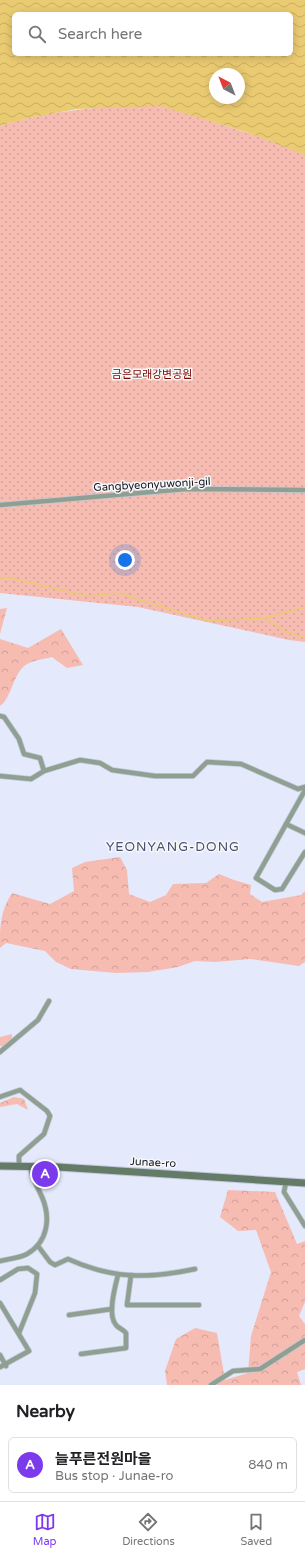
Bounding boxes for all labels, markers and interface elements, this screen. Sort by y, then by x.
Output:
search box [12,12,293,56]
icon: search [26,23,48,45]
text: Search here [58,25,142,43]
north arrow [209,68,245,104]
park label: 금은모래강변공원 [112,368,192,381]
street label: Gangbyeonyuwonji-gil [93,475,211,494]
your location [115,550,135,570]
district label: YEONYANG-DONG [106,839,240,855]
street label: Junae-ro [130,1155,177,1170]
pin: A [32,1159,58,1189]
text: Nearby [16,1401,75,1422]
text: 늘푸른전원마을 [55,1450,152,1468]
text: A [25,1457,35,1473]
text: 840 m [248,1457,288,1473]
text: Bus stop · Junae-ro [55,1468,173,1484]
tab: Map [33,1511,57,1548]
tab: Directions [122,1511,175,1548]
tab: Saved [240,1511,272,1548]

